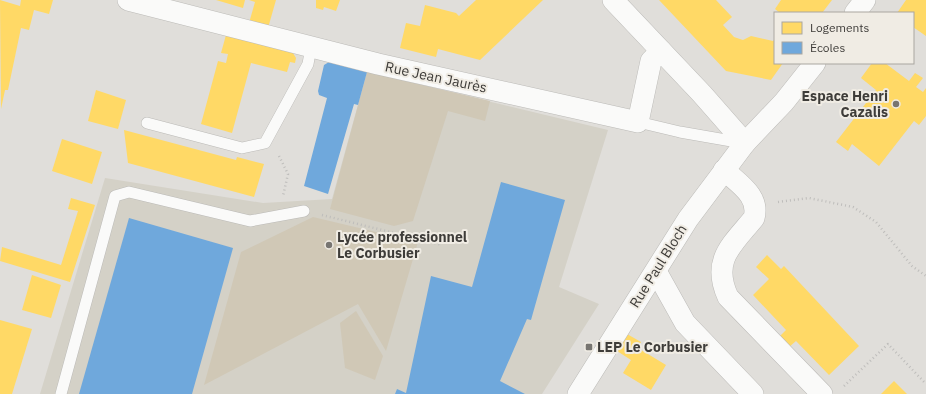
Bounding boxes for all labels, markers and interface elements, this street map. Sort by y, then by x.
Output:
legend [774,12,914,64]
text: Logements [810,20,870,35]
text: Écoles [810,40,845,55]
street label: Rue Jean Jaurès [383,57,489,97]
place label: Espace Henri Cazalis [802,87,888,121]
marker: Espace Henri Cazalis [891,99,901,109]
street label: Rue Paul Bloch [625,221,691,311]
place label: Lycée professionnel Le Corbusier [337,228,467,262]
marker: Lycée professionnel Le Corbusier [324,240,334,250]
place label: LEP Le Corbusier [597,338,708,356]
marker: LEP Le Corbusier [584,342,594,352]

